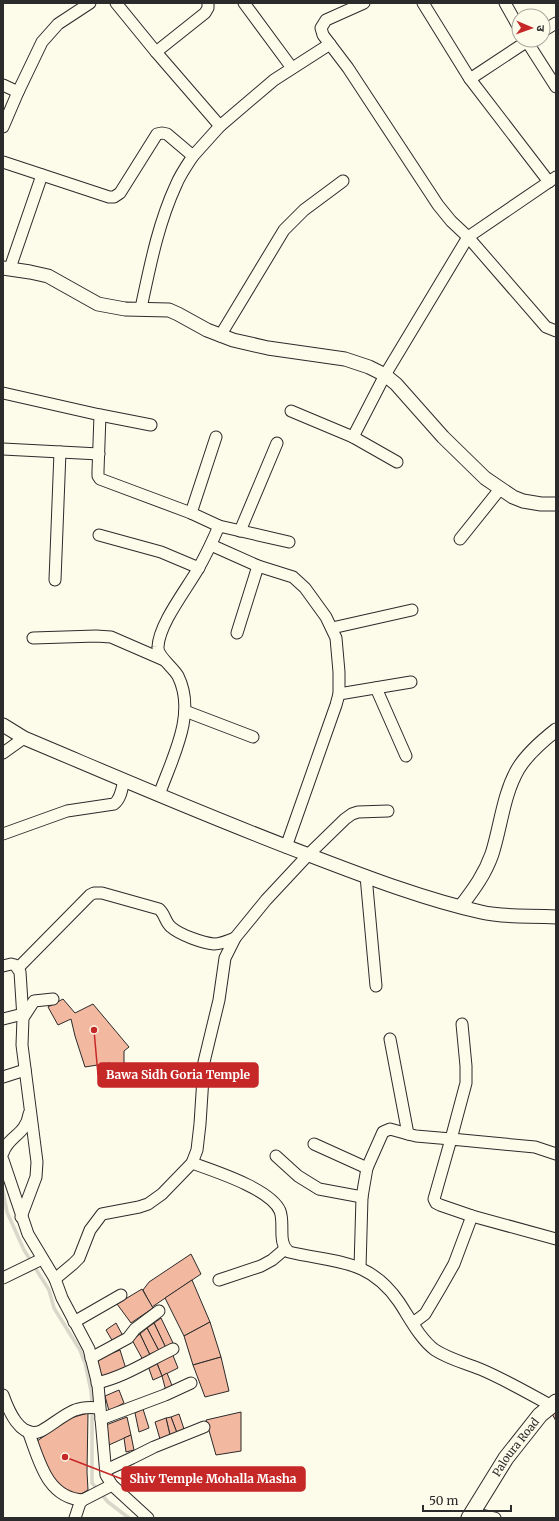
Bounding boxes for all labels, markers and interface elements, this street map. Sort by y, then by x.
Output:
north arrow [511,8,551,48]
text: उ [534,25,548,32]
callout: Bawa Sidh Goria Temple [98,1063,258,1087]
text: Bawa Sidh Goria Temple [106,1067,251,1082]
street label: Paloura Road [489,1415,542,1479]
callout: Shiv Temple Mohalla Masha [122,1467,305,1491]
text: Shiv Temple Mohalla Masha [129,1471,297,1486]
scale bar [423,1487,511,1513]
text: 50 m [429,1493,458,1508]

